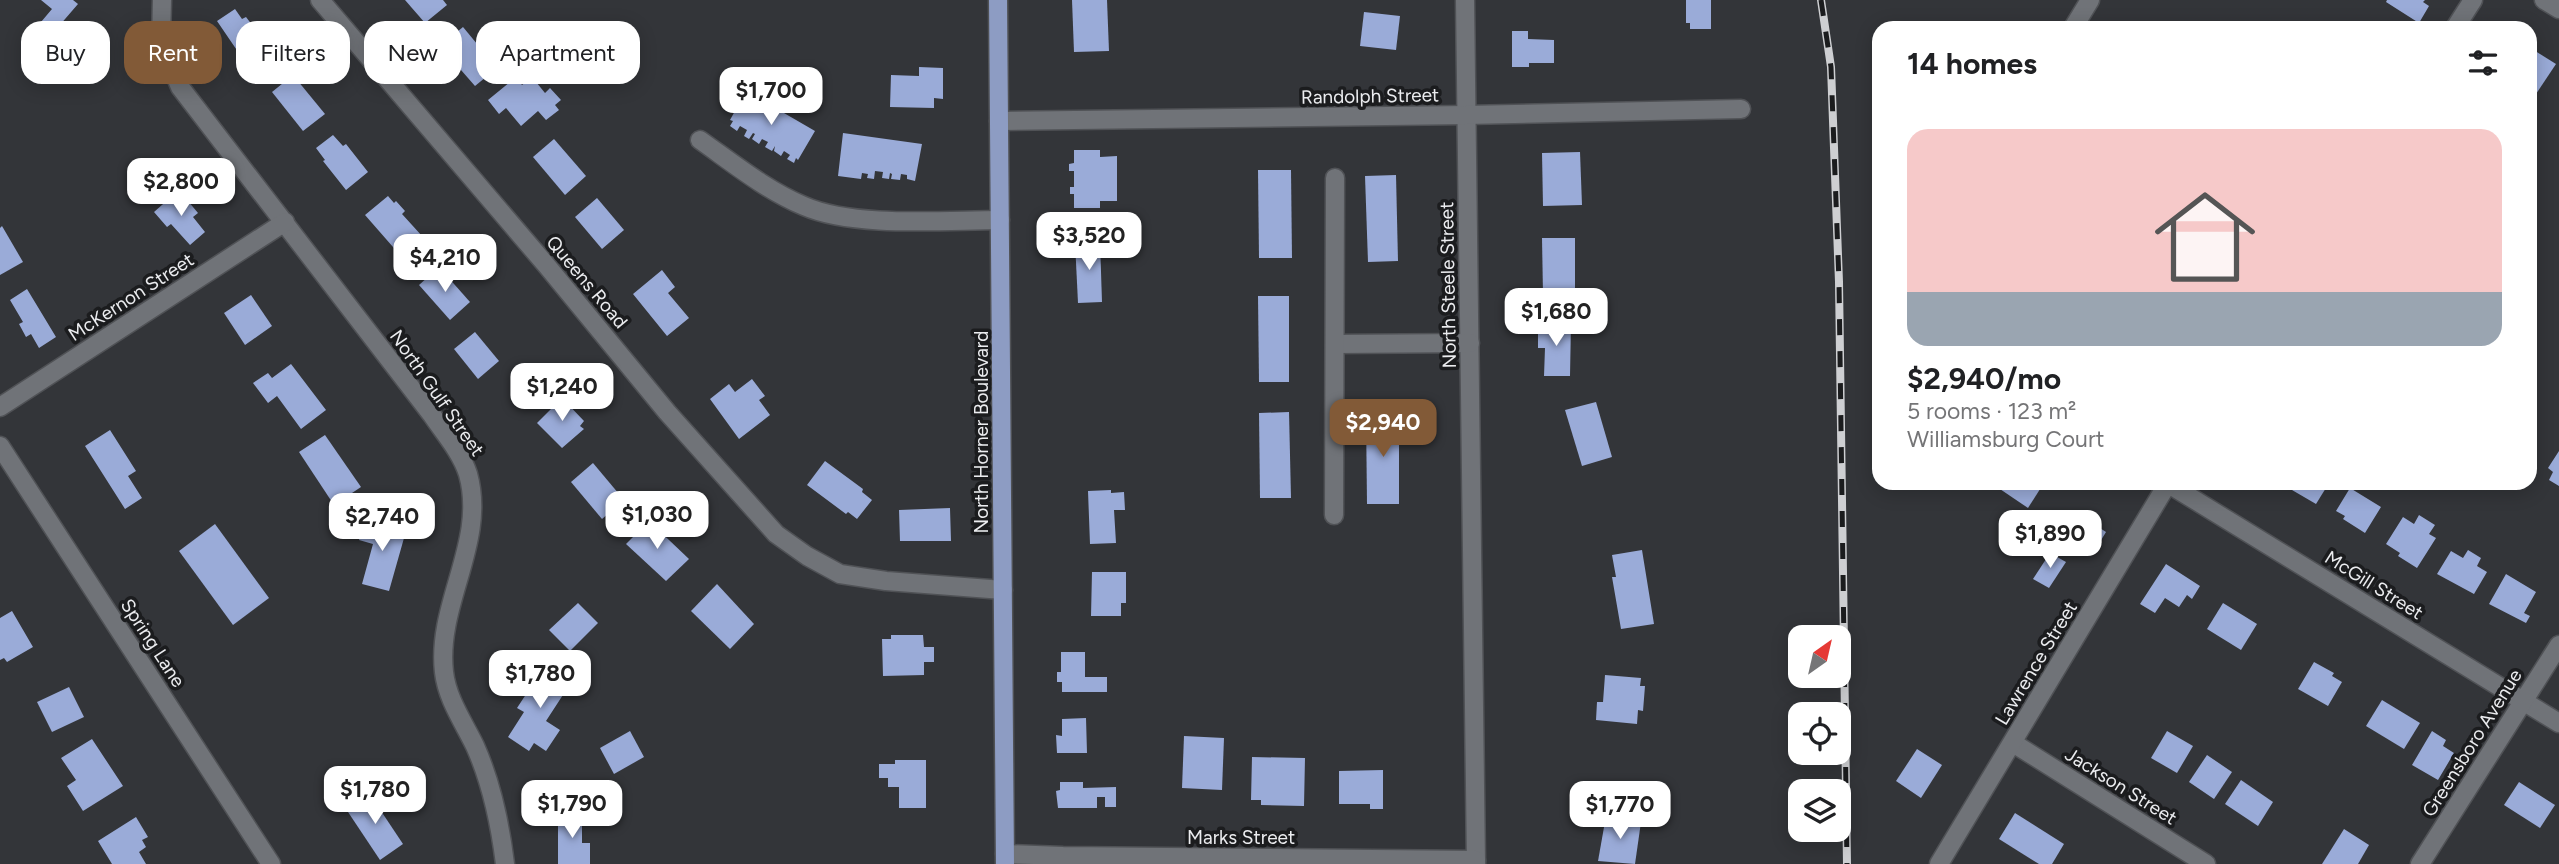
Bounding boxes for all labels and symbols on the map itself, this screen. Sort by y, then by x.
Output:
pin: $1,700 [714,68,828,127]
street label: Randolph Street [1301,83,1439,109]
pin: $2,800 [124,158,238,218]
street label: North Steele Street [1435,201,1461,369]
pin: $3,520 [1032,212,1146,272]
street label: Queens Road [542,231,632,333]
pin: $4,210 [388,234,502,294]
street label: McKernon Street [64,248,198,346]
pin: $1,680 [1499,288,1613,348]
street label: North Gulf Street [385,325,489,461]
street label: North Horner Boulevard [970,331,993,533]
pin: $1,240 [505,364,619,423]
pin: $2,940 [1326,400,1440,459]
pin: $1,030 [600,491,714,551]
pin: $2,740 [325,494,439,553]
pin: $1,890 [1993,510,2107,570]
street label: McGill Street [2321,546,2427,624]
street label: Spring Lane [116,594,190,692]
street label: Lawrence Street [1990,597,2082,729]
north arrow [1788,625,1852,688]
pin: $1,780 [483,650,597,710]
street label: Greensboro Avenue [2417,665,2527,821]
street label: Jackson Street [2061,743,2181,829]
pin: $1,780 [318,766,432,826]
pin: $1,790 [515,780,629,840]
pin: $1,770 [1563,782,1677,841]
street label: Marks Street [1187,826,1295,849]

